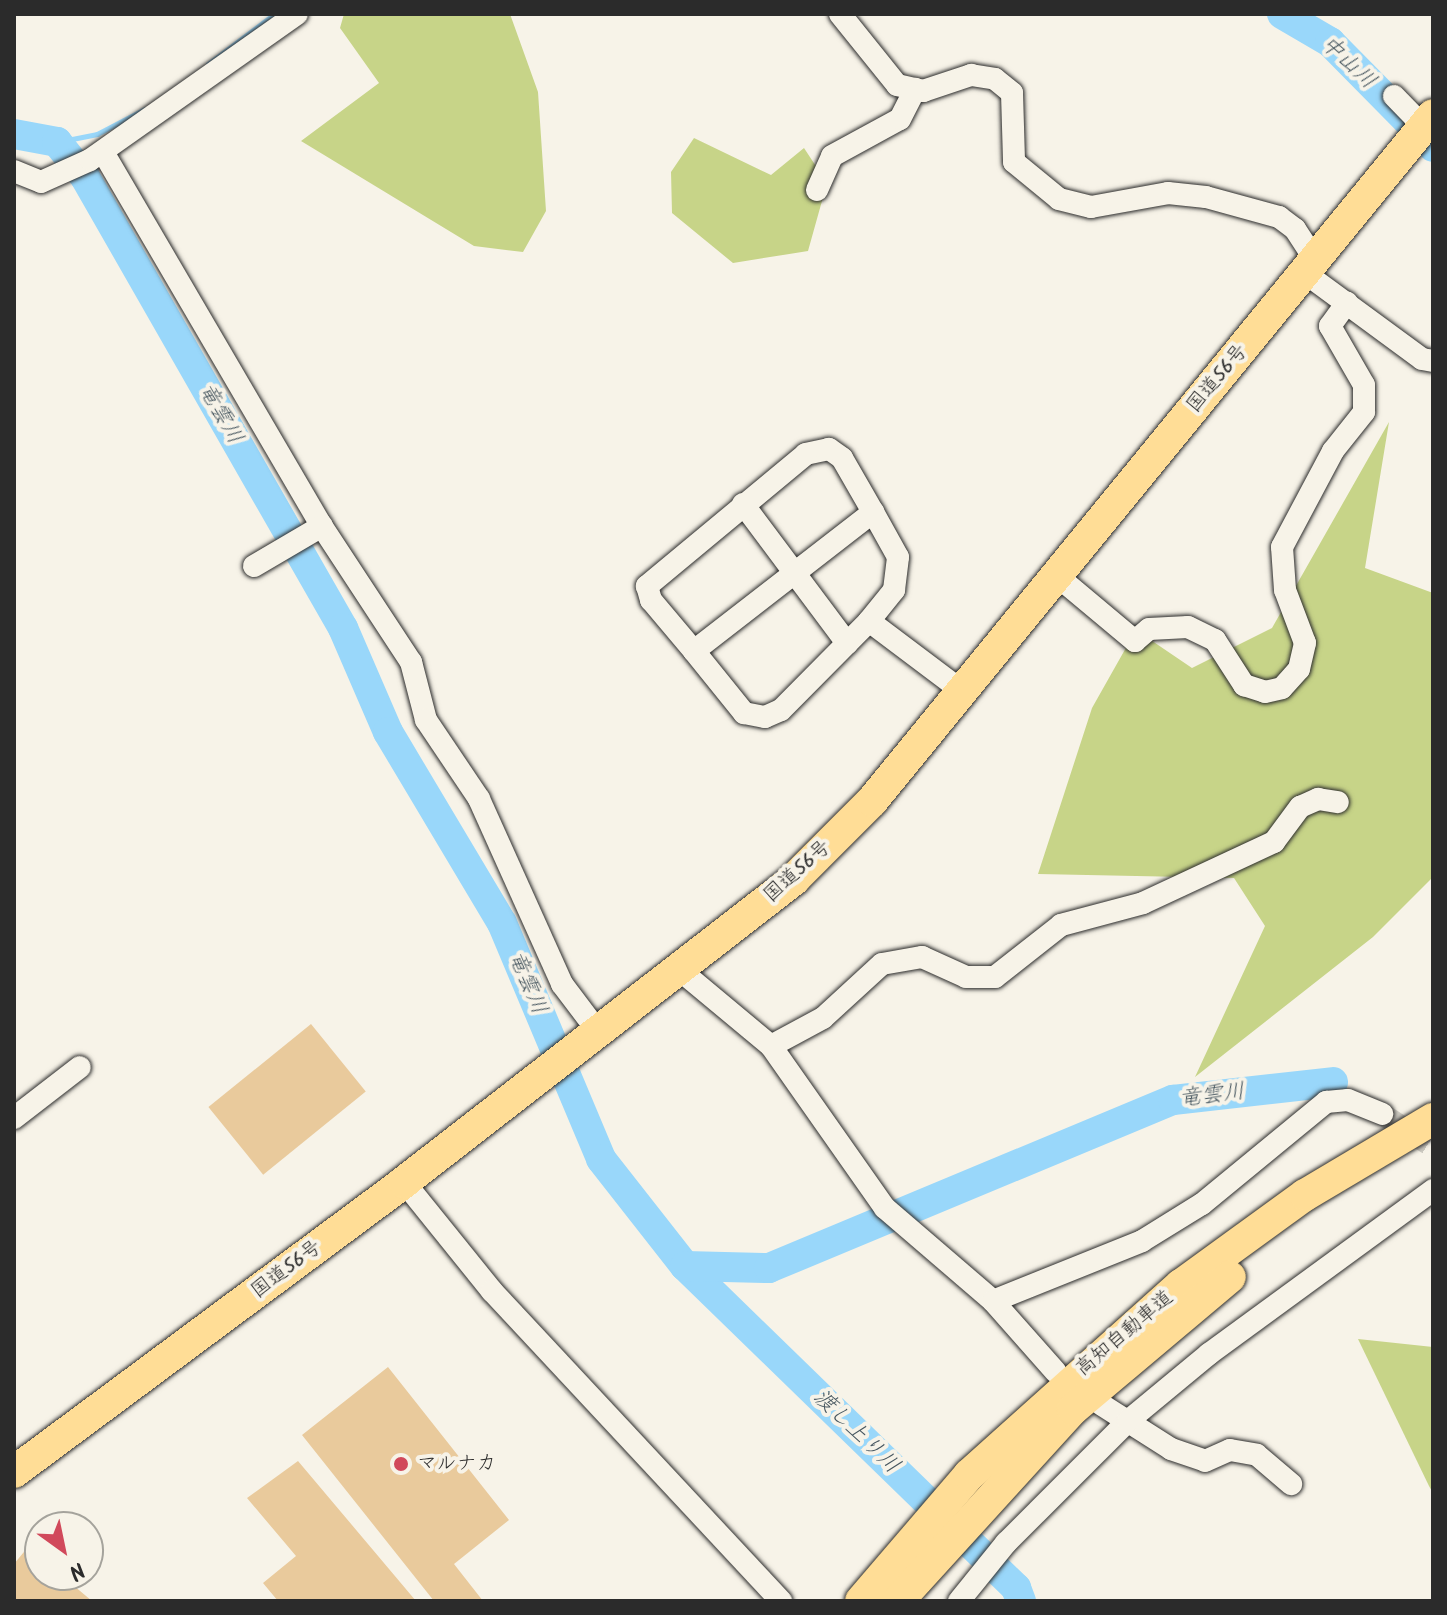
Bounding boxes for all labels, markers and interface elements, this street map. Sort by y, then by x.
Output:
water label: 中山川 [1315,31,1381,95]
street label: 国道56号 [1182,340,1254,418]
water label: 竜雲川 [192,379,248,449]
street label: 国道56号 [760,836,836,908]
water label: 竜雲川 [502,947,552,1019]
water label: 竜雲川 [1178,1079,1246,1113]
street label: 国道56号 [247,1236,327,1304]
street label: 高知自動車道 [1071,1286,1179,1382]
water label: 渡し上り川 [807,1384,905,1480]
place label: マルナカ [417,1452,497,1476]
marker: マルナカ [392,1455,410,1473]
north arrow [24,1511,104,1591]
text: N [61,1551,92,1588]

